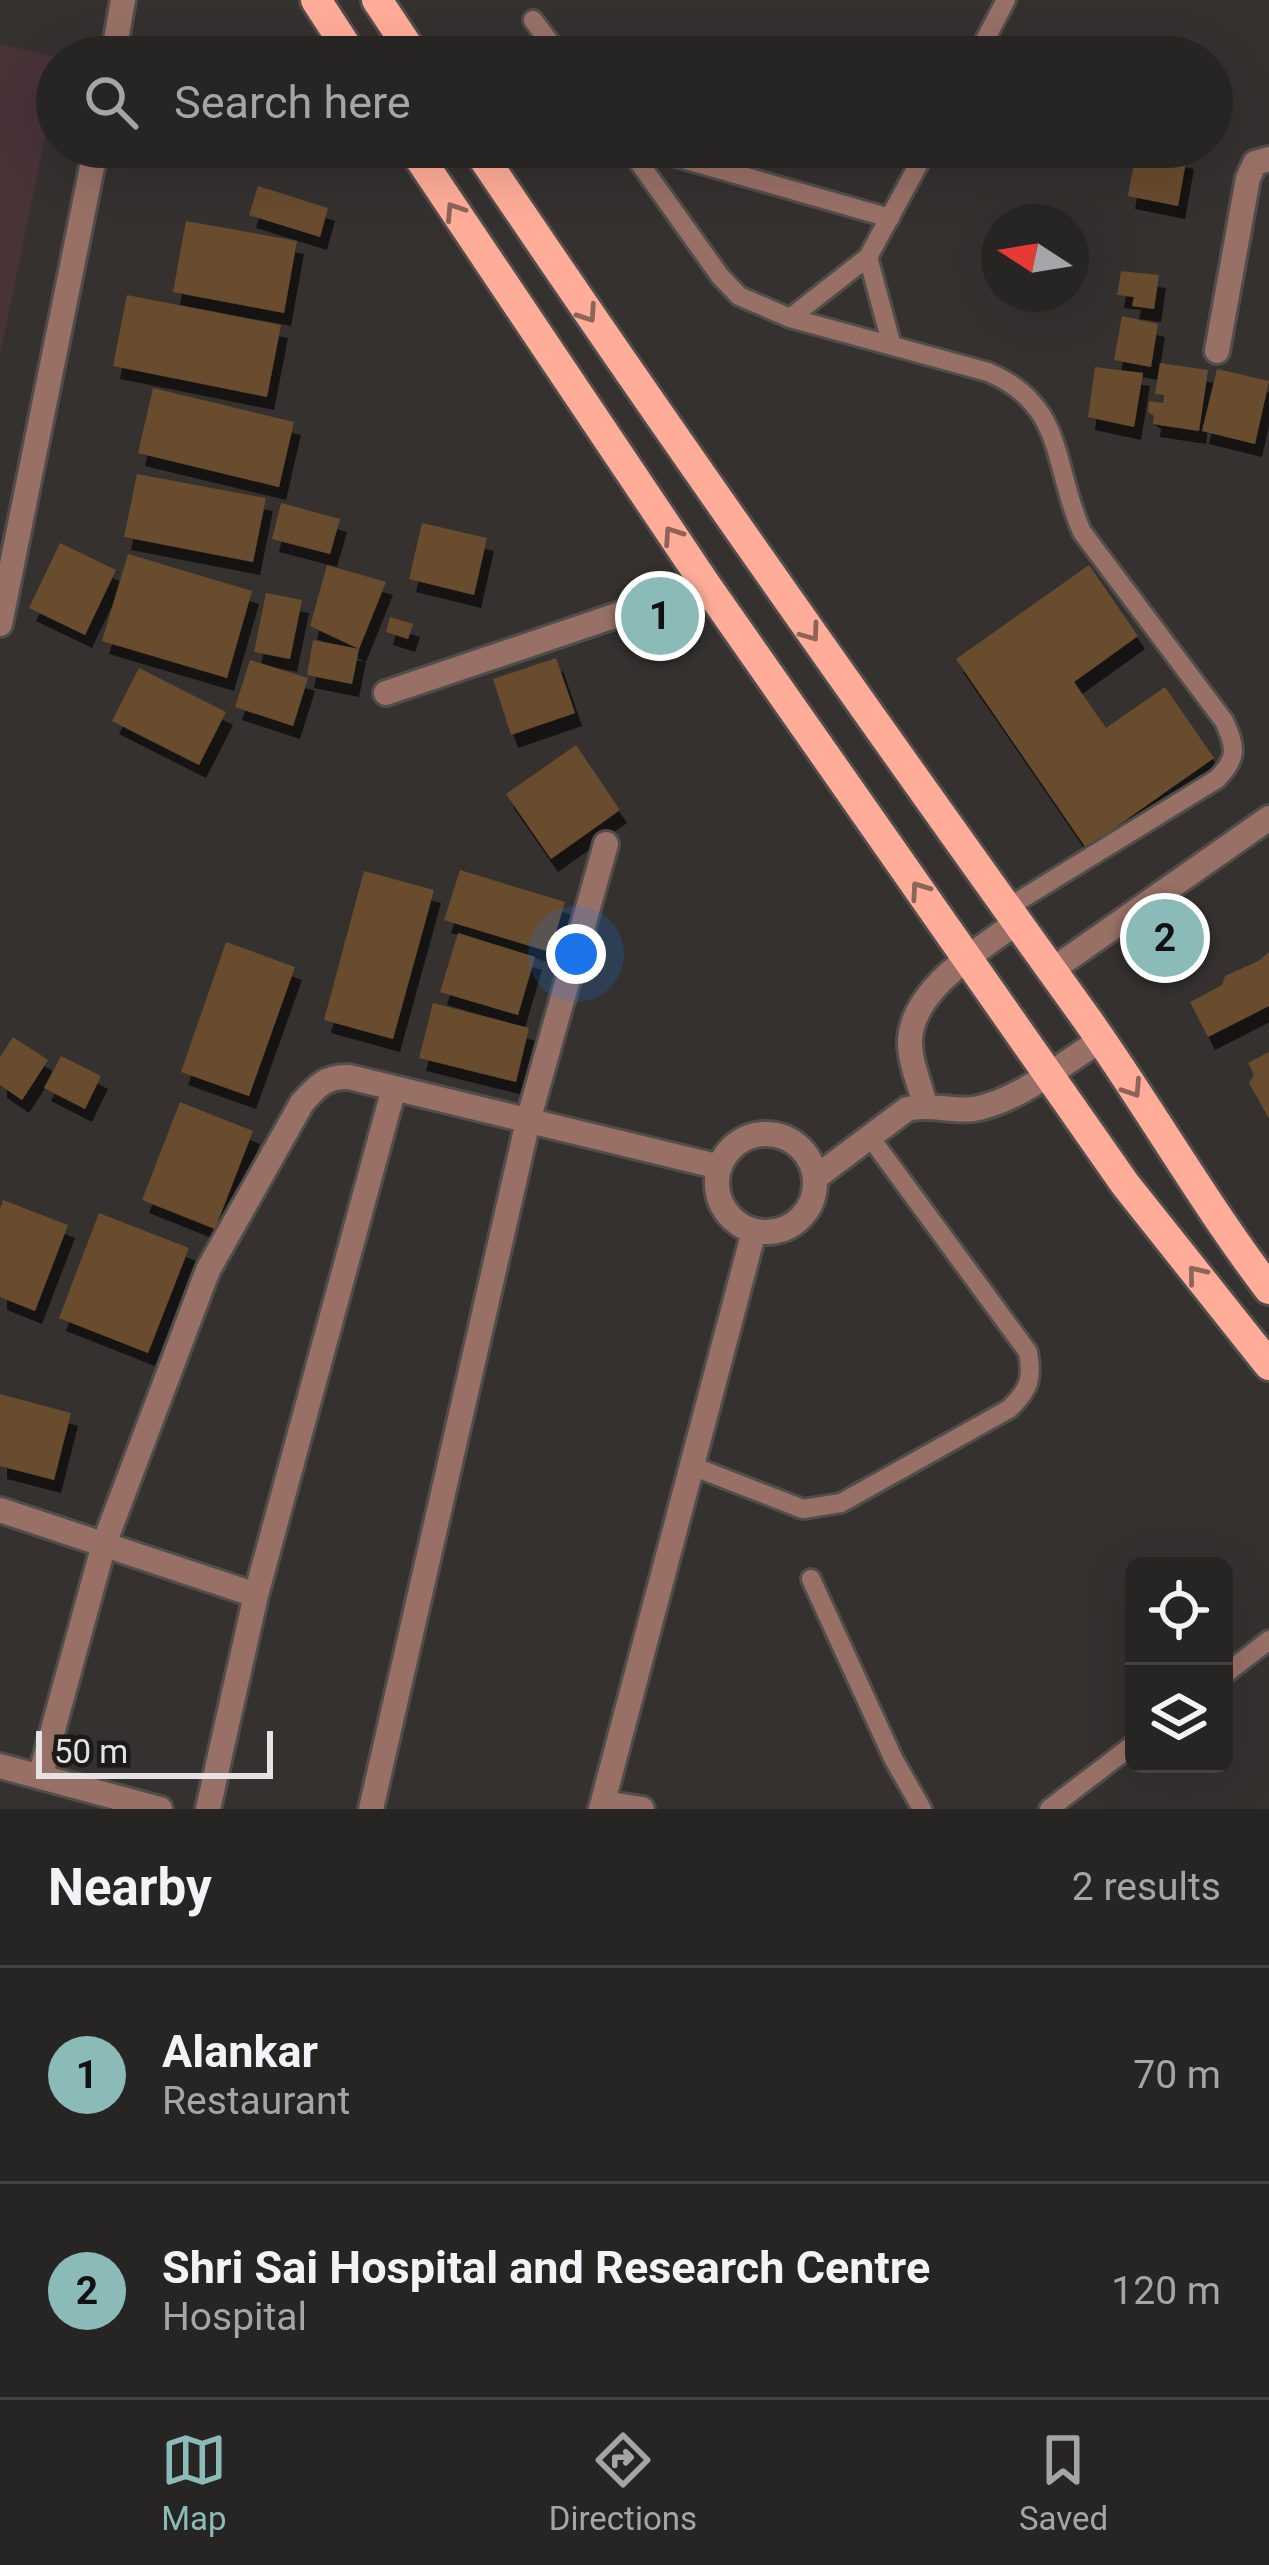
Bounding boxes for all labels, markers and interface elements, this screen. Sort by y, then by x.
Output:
search box [36,36,1233,168]
icon: search [78,69,144,135]
text: Search here [174,76,411,129]
one-way arrow [447,203,469,225]
north arrow [981,204,1089,312]
one-way arrow [574,300,596,322]
one-way arrow [664,526,686,548]
pin: 1 [621,571,699,661]
one-way arrow [797,620,819,642]
one-way arrow [911,881,933,903]
pin: 2 [1126,893,1204,983]
your location [546,924,606,984]
one-way arrow [1119,1076,1142,1098]
one-way arrow [1189,1265,1210,1287]
map controls [1125,1557,1233,1773]
button: locate [1125,1557,1233,1665]
button: layers [1125,1665,1233,1773]
scale bar [36,1725,273,1778]
text: 50 m [54,1732,128,1771]
text: Nearby [48,1858,212,1917]
text: 2 results [1072,1864,1221,1910]
text: Alankar [162,2025,318,2078]
text: 1 [76,2052,98,2098]
text: 70 m [1133,2052,1221,2098]
text: Restaurant [162,2078,350,2124]
text: Shri Sai Hospital and Research Centre [162,2241,930,2294]
text: 2 [76,2268,98,2314]
text: 120 m [1111,2268,1221,2314]
text: Hospital [162,2294,307,2340]
tab: Map [161,2427,227,2538]
tab: Directions [549,2427,697,2538]
tab: Saved [1019,2427,1108,2538]

